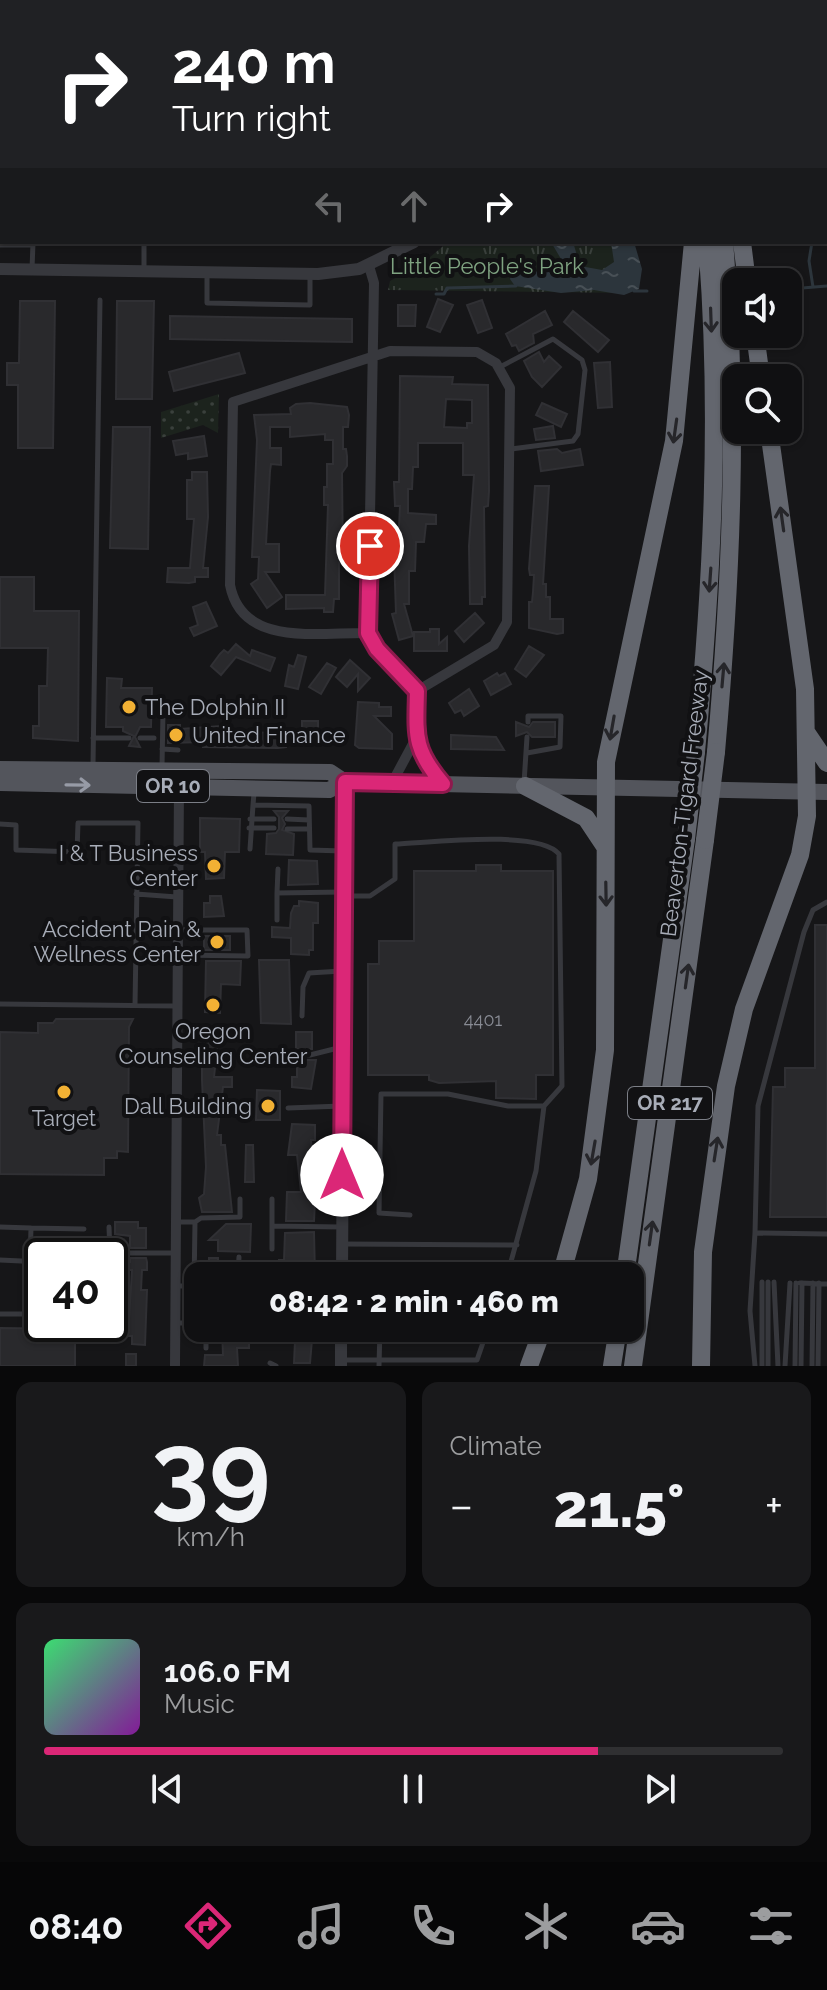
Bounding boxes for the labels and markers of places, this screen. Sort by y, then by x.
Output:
pin [336,512,404,580]
place label: The Dolphin II [145,694,285,720]
marker: The Dolphin II [120,698,138,716]
place label: United Finance [192,722,346,748]
marker: United Finance [167,726,185,744]
place label: I & T Business Center [59,840,198,891]
marker: I & T Business Center [205,857,223,875]
place label: Accident Pain & Wellness Center [33,916,201,967]
marker: Accident Pain & Wellness Center [208,933,226,951]
marker: Oregon Counseling Center [204,996,222,1014]
place label: Oregon Counseling Center [119,1018,308,1069]
marker: Target [55,1083,73,1101]
place label: Dall Building [124,1093,252,1119]
marker: Dall Building [259,1097,277,1115]
place label: Target [32,1105,97,1131]

